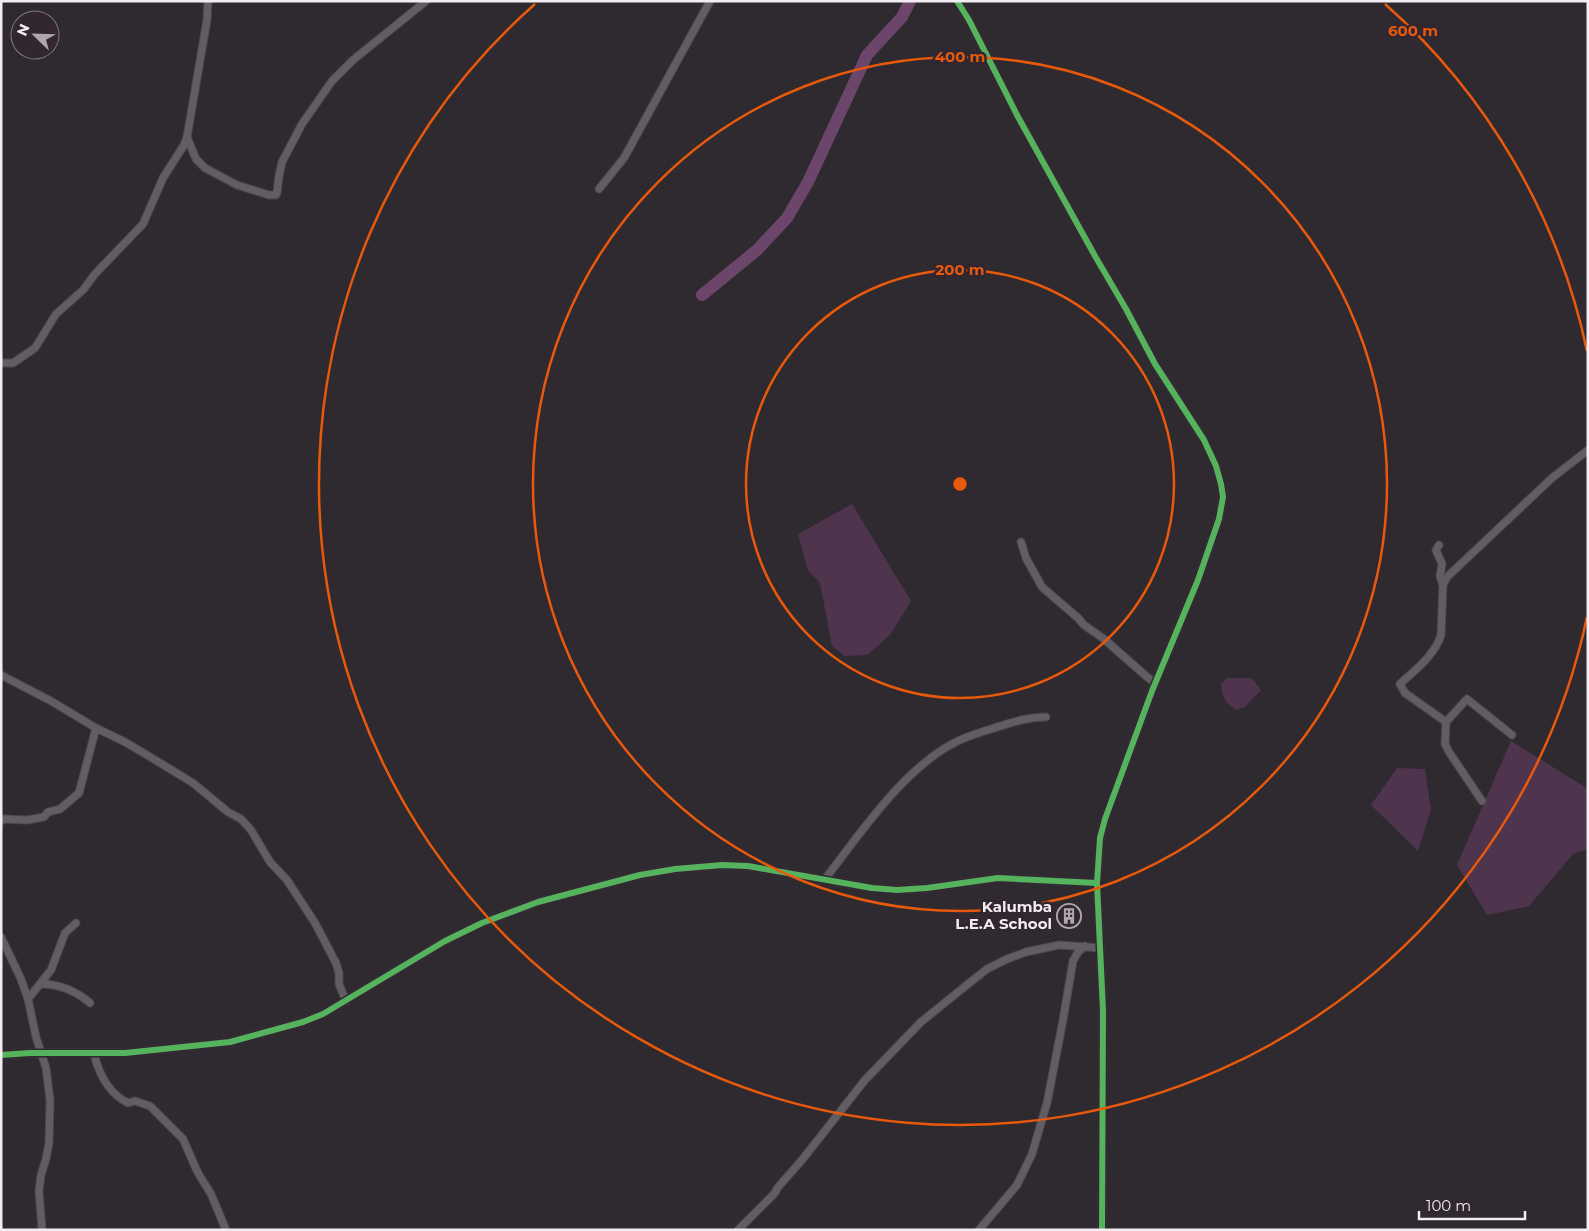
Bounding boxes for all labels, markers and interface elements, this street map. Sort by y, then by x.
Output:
north arrow [10,10,60,60]
text: N [13,21,34,39]
text: 600 m [1388,21,1438,40]
text: 400 m [935,47,985,66]
text: 200 m [935,260,985,279]
centre of rings [951,475,969,493]
place label: Kalumba L.E.A School [955,897,1052,933]
building icon: Kalumba L.E.A School [1056,903,1082,929]
scale bar [1419,1188,1525,1220]
text: 100 m [1426,1196,1471,1215]

